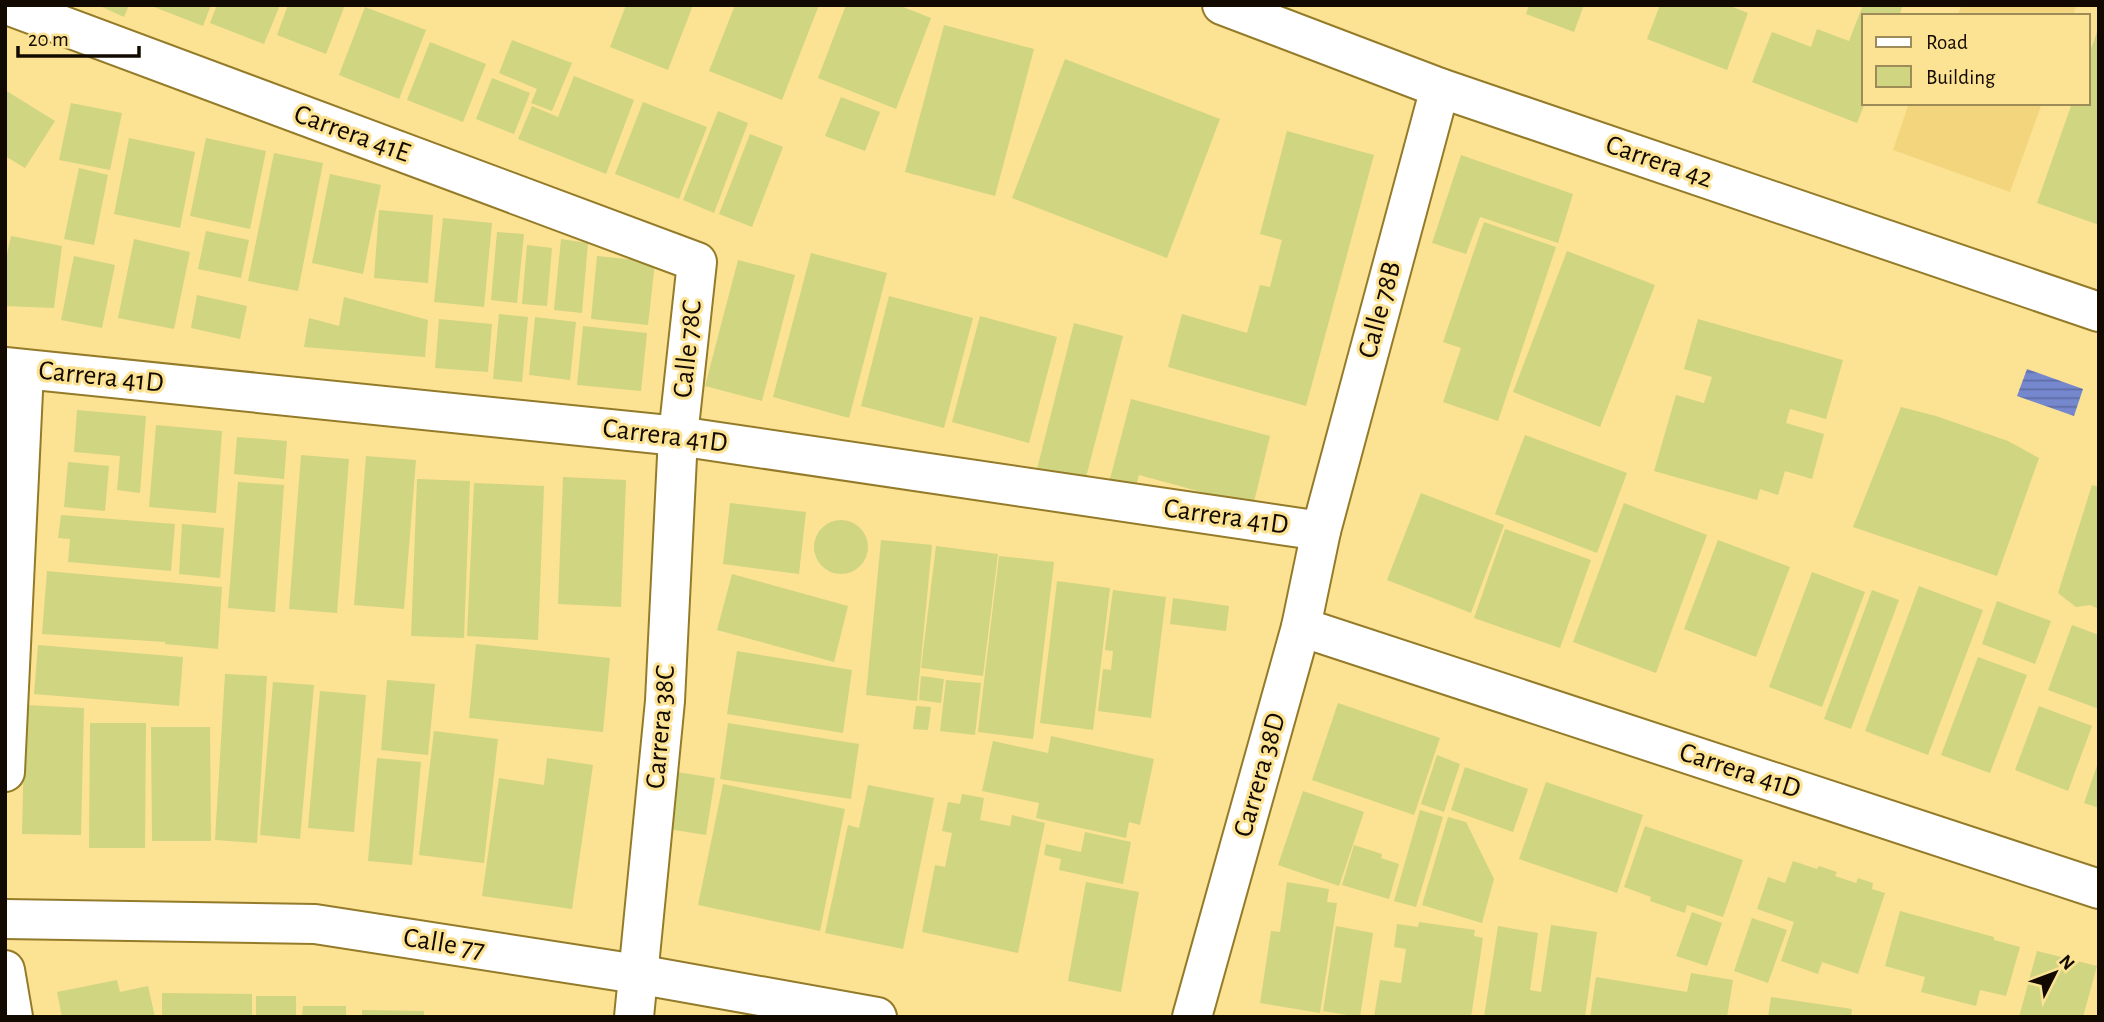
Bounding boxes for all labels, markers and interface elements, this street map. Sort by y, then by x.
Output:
scale bar [18,14,138,58]
legend [1862,14,2090,105]
text: 20 m [28,29,69,50]
text: Road [1926,32,1968,53]
text: Building [1926,67,1996,88]
street label: Carrera 41E [290,100,414,168]
street label: Carrera 42 [1602,131,1716,193]
street label: Calle 78B [1354,259,1406,361]
street label: Calle 78C [669,299,707,399]
street label: Carrera 41D [37,357,165,397]
street label: Carrera 41D [601,414,729,458]
street label: Carrera 41D [1162,494,1290,540]
street label: Carrera 38C [642,664,680,790]
street label: Carrera 38D [1229,710,1291,840]
street label: Carrera 41D [1676,738,1804,804]
street label: Calle 77 [401,924,487,964]
north arrow [2020,938,2090,1008]
text: N [2055,951,2078,974]

